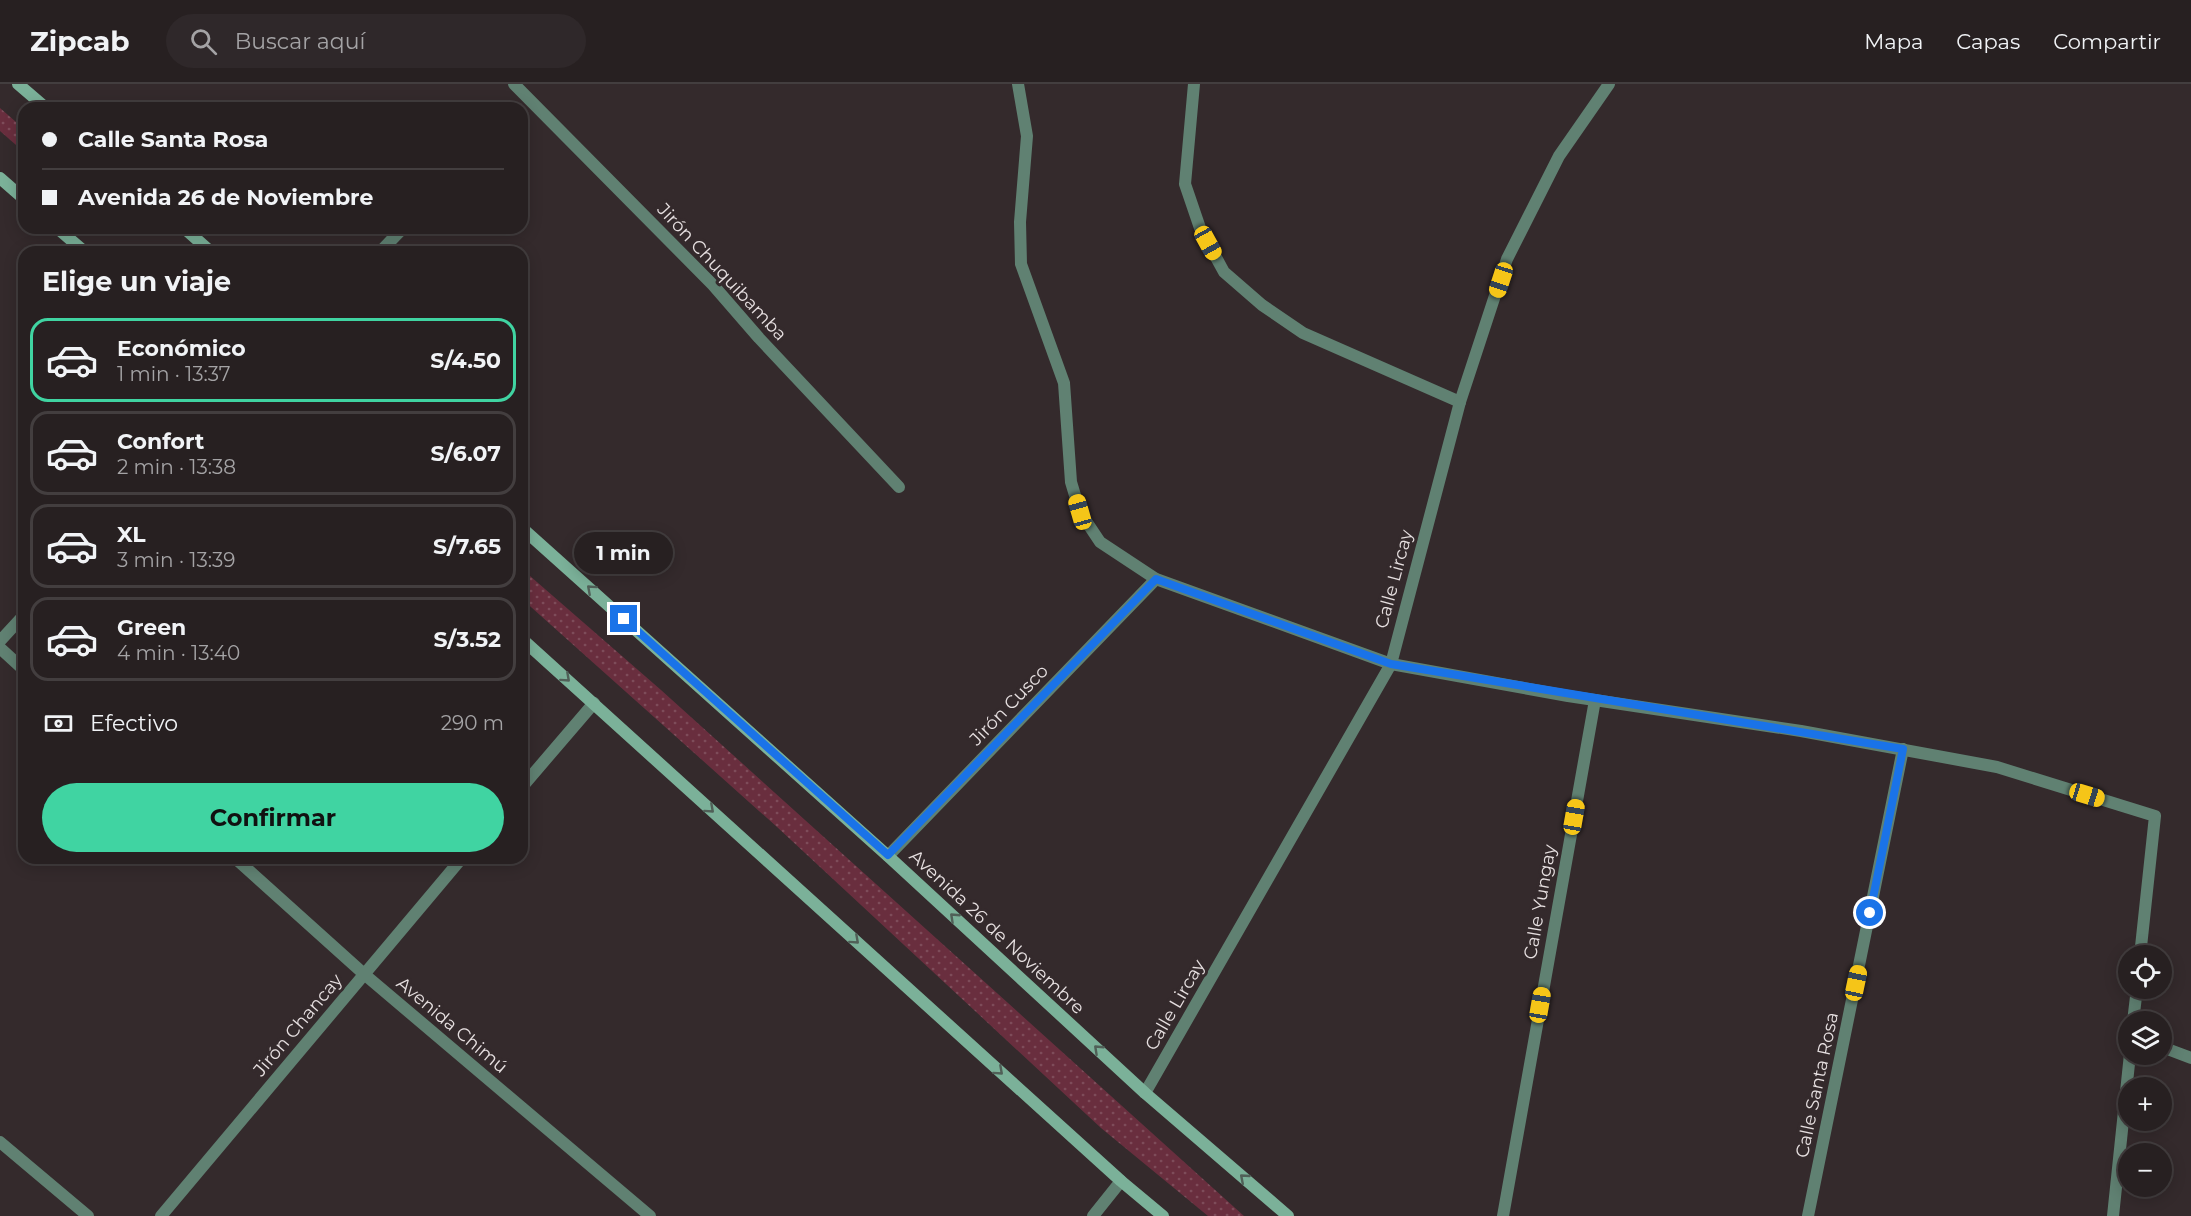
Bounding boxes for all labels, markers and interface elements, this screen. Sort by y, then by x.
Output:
search box [166,14,586,68]
text: Zipcab [30,24,130,58]
icon: search [187,25,220,58]
text: Buscar aquí [235,28,365,55]
text: Mapa [1864,29,1923,54]
text: Capas [1956,29,2020,54]
text: Compartir [2053,29,2161,54]
text: Calle Santa Rosa [78,126,268,153]
text: Avenida 26 de Noviembre [78,184,373,211]
street label: Jirón Chuquibamba [652,198,791,345]
car [1191,223,1225,263]
car [1487,260,1515,300]
text: Elige un viaje [42,265,231,298]
icon: car [45,333,99,387]
text: Económico [117,335,246,362]
text: S/4.50 [430,347,501,374]
text: 1 min · 13:37 [117,362,231,386]
icon: car [45,426,99,480]
text: Confort [117,428,204,455]
text: S/6.07 [431,440,501,467]
text: 2 min · 13:38 [117,455,236,479]
car [1066,492,1094,532]
icon: car [45,519,99,573]
text: XL [117,521,146,548]
street label: Calle Lircay [1370,527,1418,631]
callout: 1 min [574,532,674,574]
text: S/7.65 [433,533,501,560]
text: 1 min [596,541,651,565]
text: 3 min · 13:39 [117,548,235,572]
one-way arrow [587,585,598,596]
route end [610,605,637,632]
icon: car [45,612,99,666]
text: Green [117,614,186,641]
text: S/3.52 [434,626,501,653]
text: 4 min · 13:40 [117,641,240,665]
street label: Jirón Cusco [964,660,1053,751]
one-way arrow [559,671,570,682]
icon: cash [42,707,75,740]
text: Efectivo [90,710,178,737]
text: 290 m [441,711,504,735]
car [2067,781,2107,809]
button: Confirmar [42,783,504,852]
car [1562,798,1586,836]
one-way arrow [704,802,714,813]
street label: Calle Yungay [1519,843,1561,961]
street label: Avenida 26 de Noviembre [905,845,1089,1019]
route start [1856,899,1883,926]
one-way arrow [951,913,961,924]
one-way arrow [848,933,858,944]
map controls [2118,945,2172,1197]
button: locate [2118,945,2172,999]
street label: Calle Lircay [1140,956,1210,1054]
car [1843,964,1869,1002]
street label: Jirón Chancay [248,969,347,1081]
street label: Avenida Chimú [392,972,512,1078]
car [1528,986,1552,1024]
street label: Calle Santa Rosa [1791,1010,1843,1160]
button: layers [2118,1011,2172,1065]
one-way arrow [1094,1045,1104,1056]
one-way arrow [992,1064,1003,1075]
button: + [2118,1077,2172,1131]
button: − [2118,1143,2172,1197]
one-way arrow [1239,1175,1250,1186]

